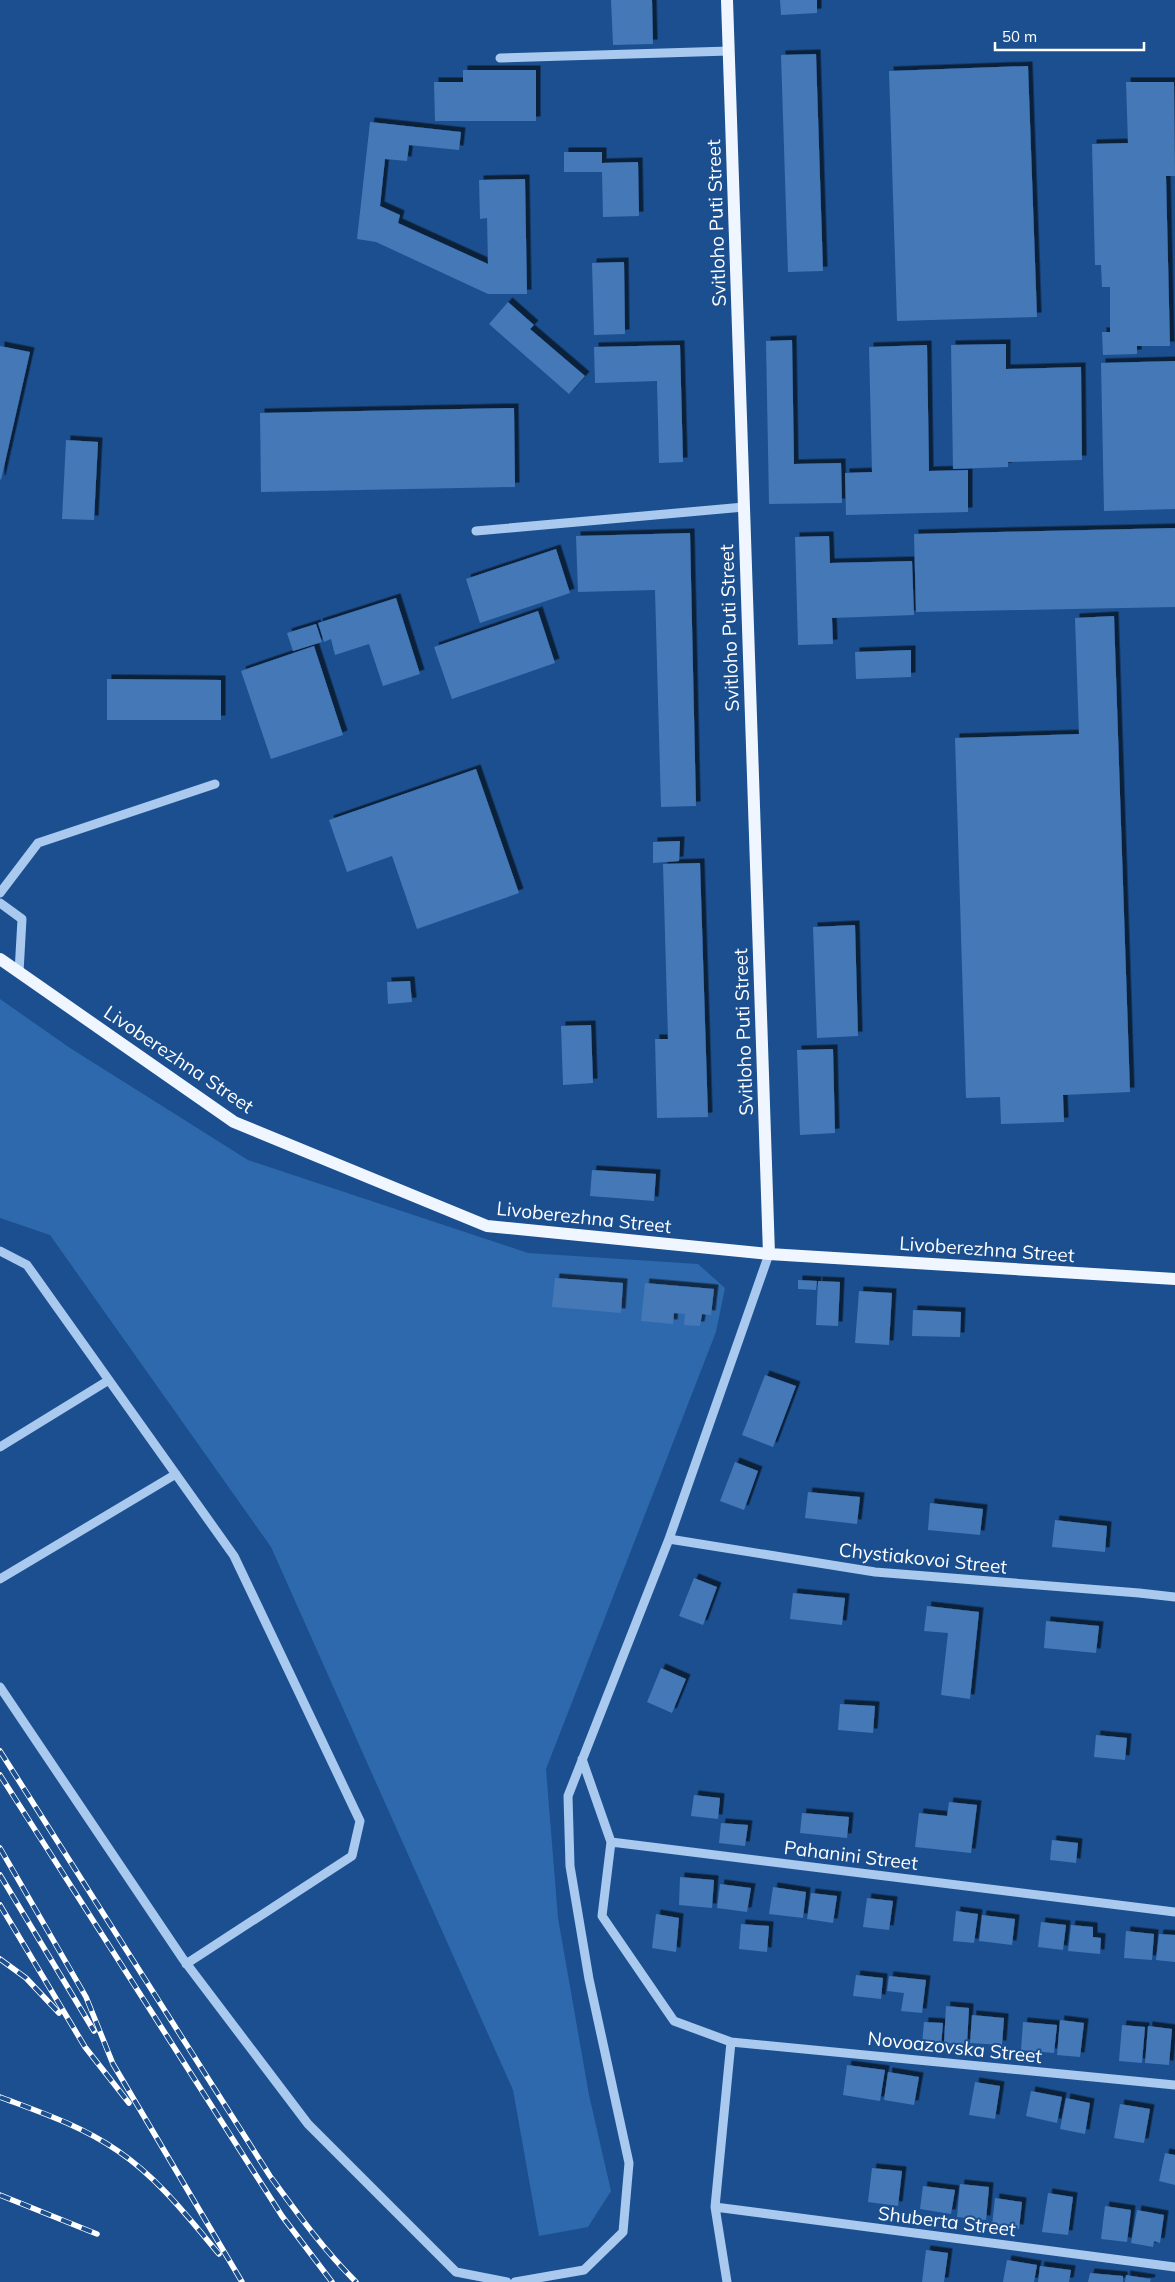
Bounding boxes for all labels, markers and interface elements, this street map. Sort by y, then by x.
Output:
scale bar [995,20,1144,52]
text: 50 m [1002,27,1037,46]
street label: Svitloho Puti Street [701,139,731,307]
street label: Svitloho Puti Street [714,544,744,712]
street label: Svitloho Puti Street [728,948,758,1116]
street label: Livoberezhna Street [100,1000,259,1118]
street label: Livoberezhna Street [495,1196,673,1238]
street label: Livoberezhna Street [899,1231,1076,1267]
street label: Chystiakovoi Street [838,1537,1009,1579]
street label: Pahanini Street [783,1835,920,1875]
street label: Novoazovska Street [867,2026,1044,2068]
street label: Shuberta Street [877,2201,1018,2241]

